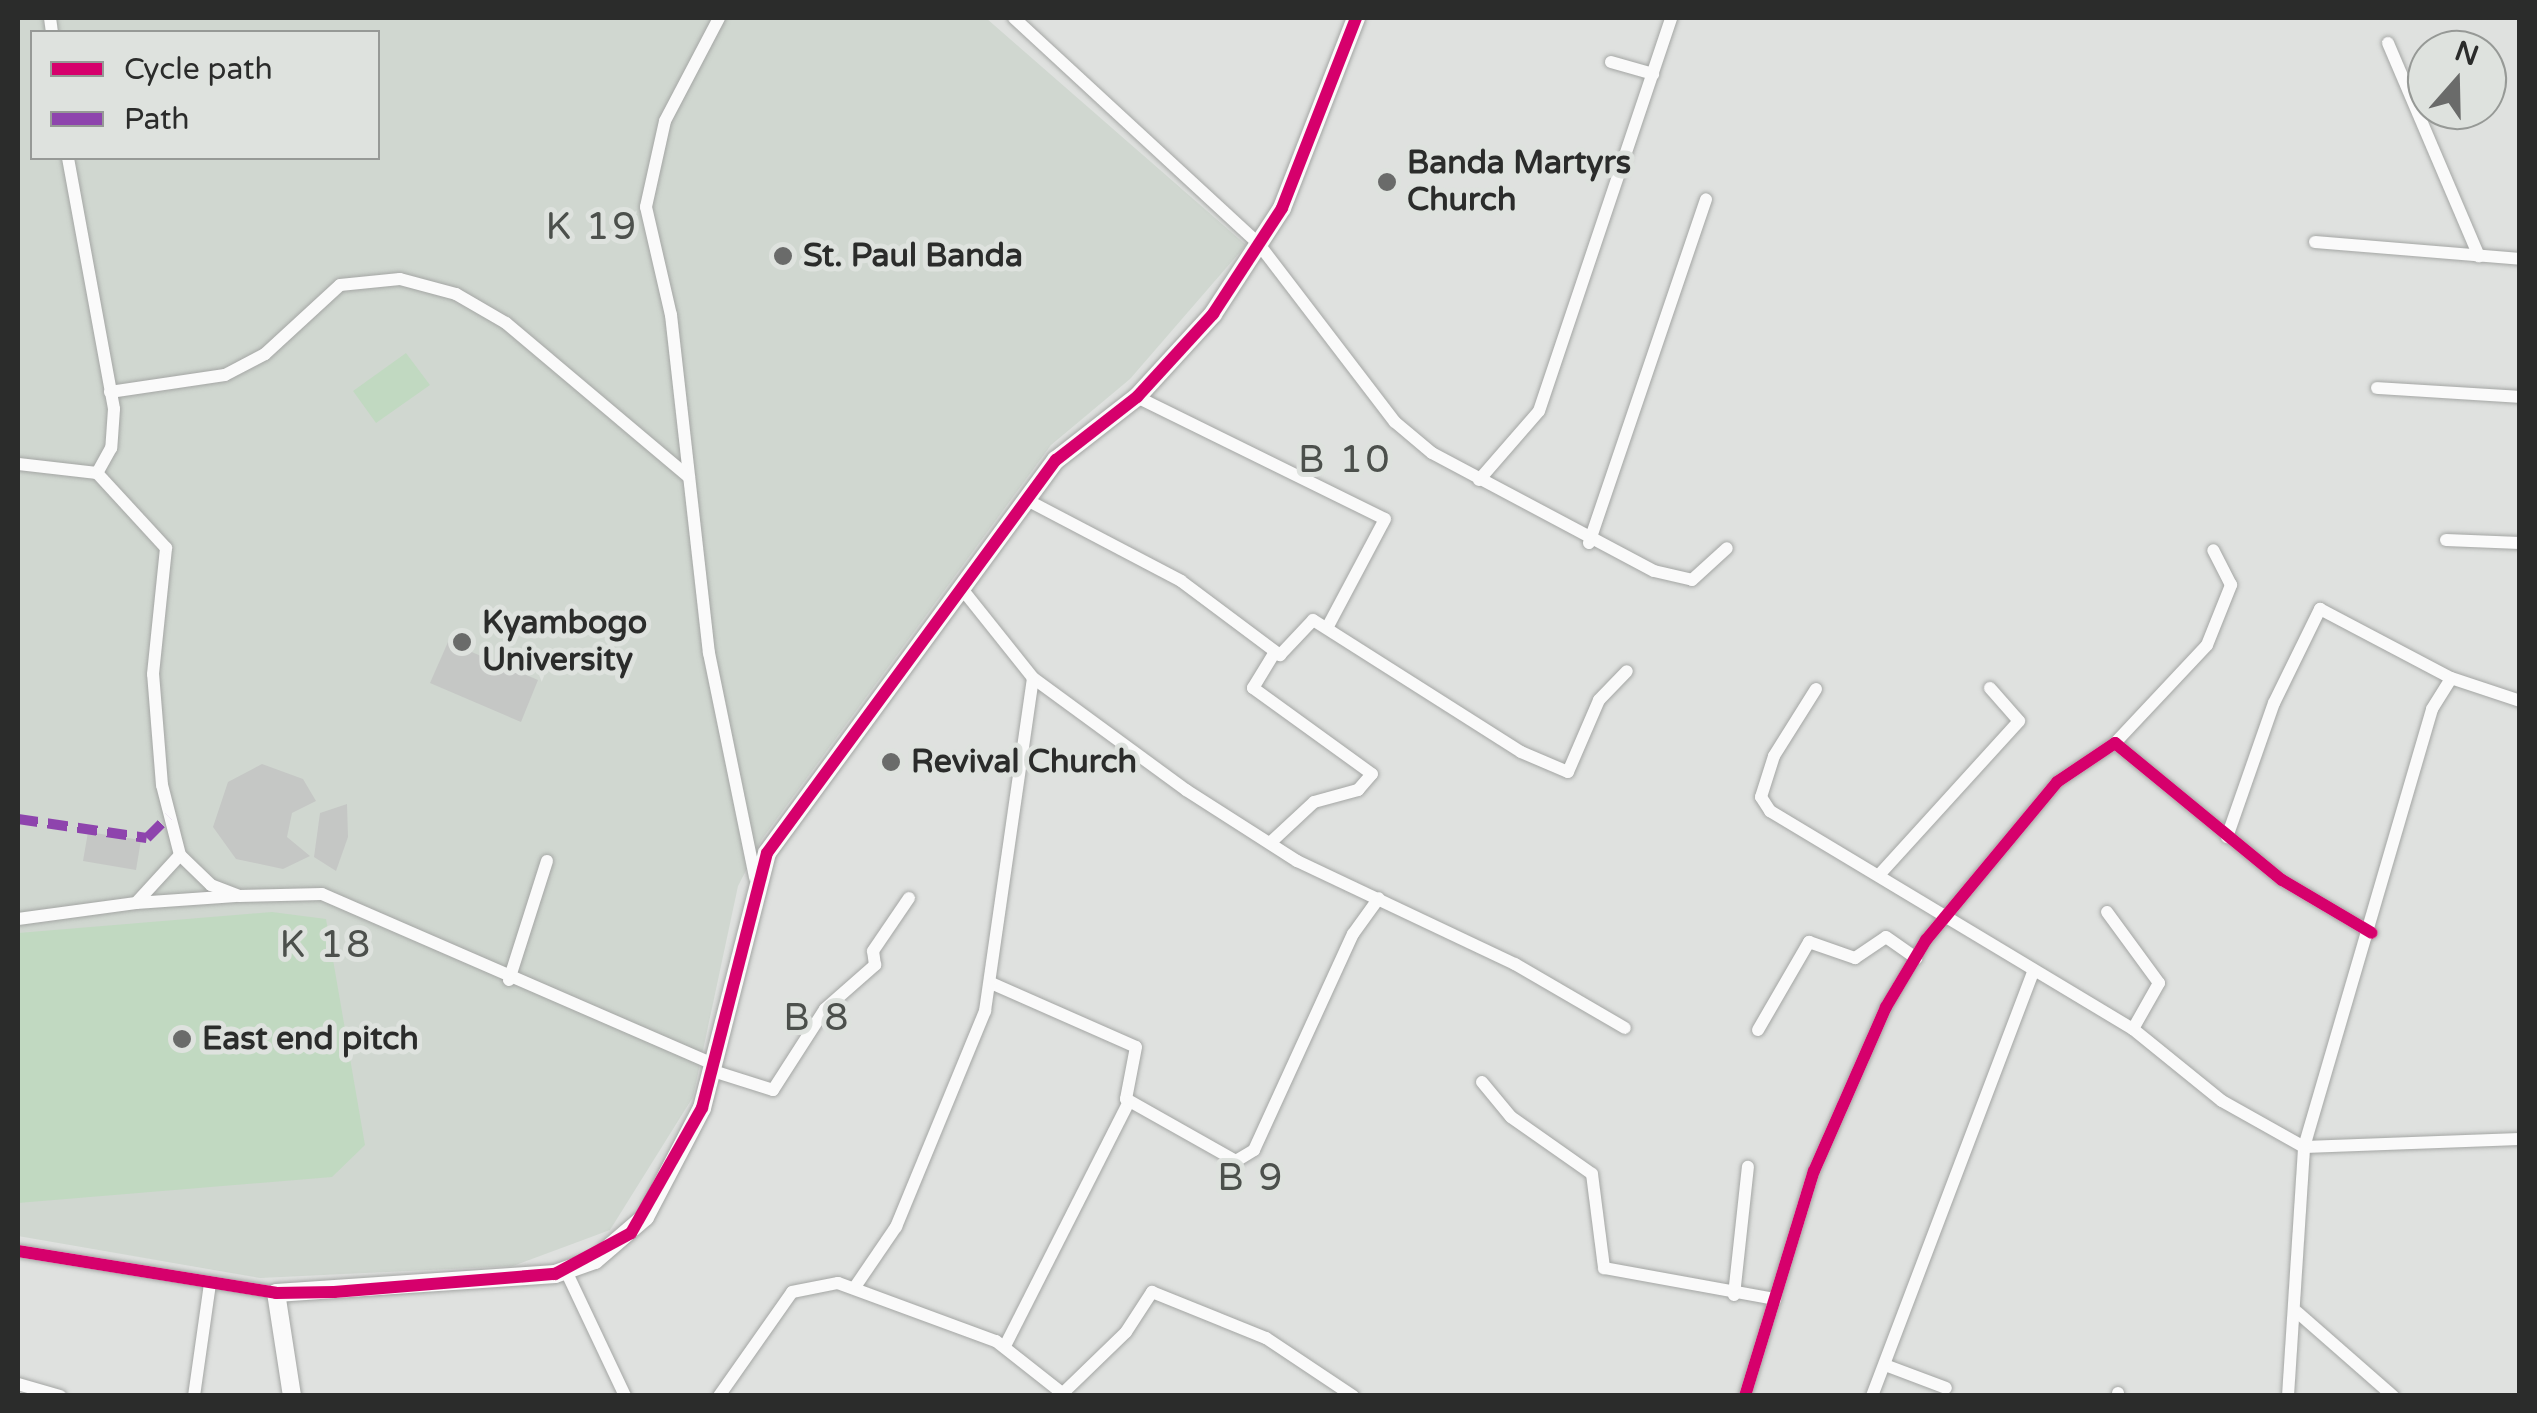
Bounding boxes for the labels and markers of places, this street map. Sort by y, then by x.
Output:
place label: Banda Martyrs Church [1407,145,1631,220]
marker: Banda Martyrs Church [1376,171,1398,193]
place label: St. Paul Banda [803,237,1023,275]
marker: St. Paul Banda [772,245,794,267]
place label: Kyambogo University [482,605,647,680]
marker: Kyambogo University [451,631,473,653]
place label: Revival Church [911,743,1137,781]
marker: Revival Church [880,751,902,773]
place label: East end pitch [202,1020,419,1058]
marker: East end pitch [171,1028,193,1050]

